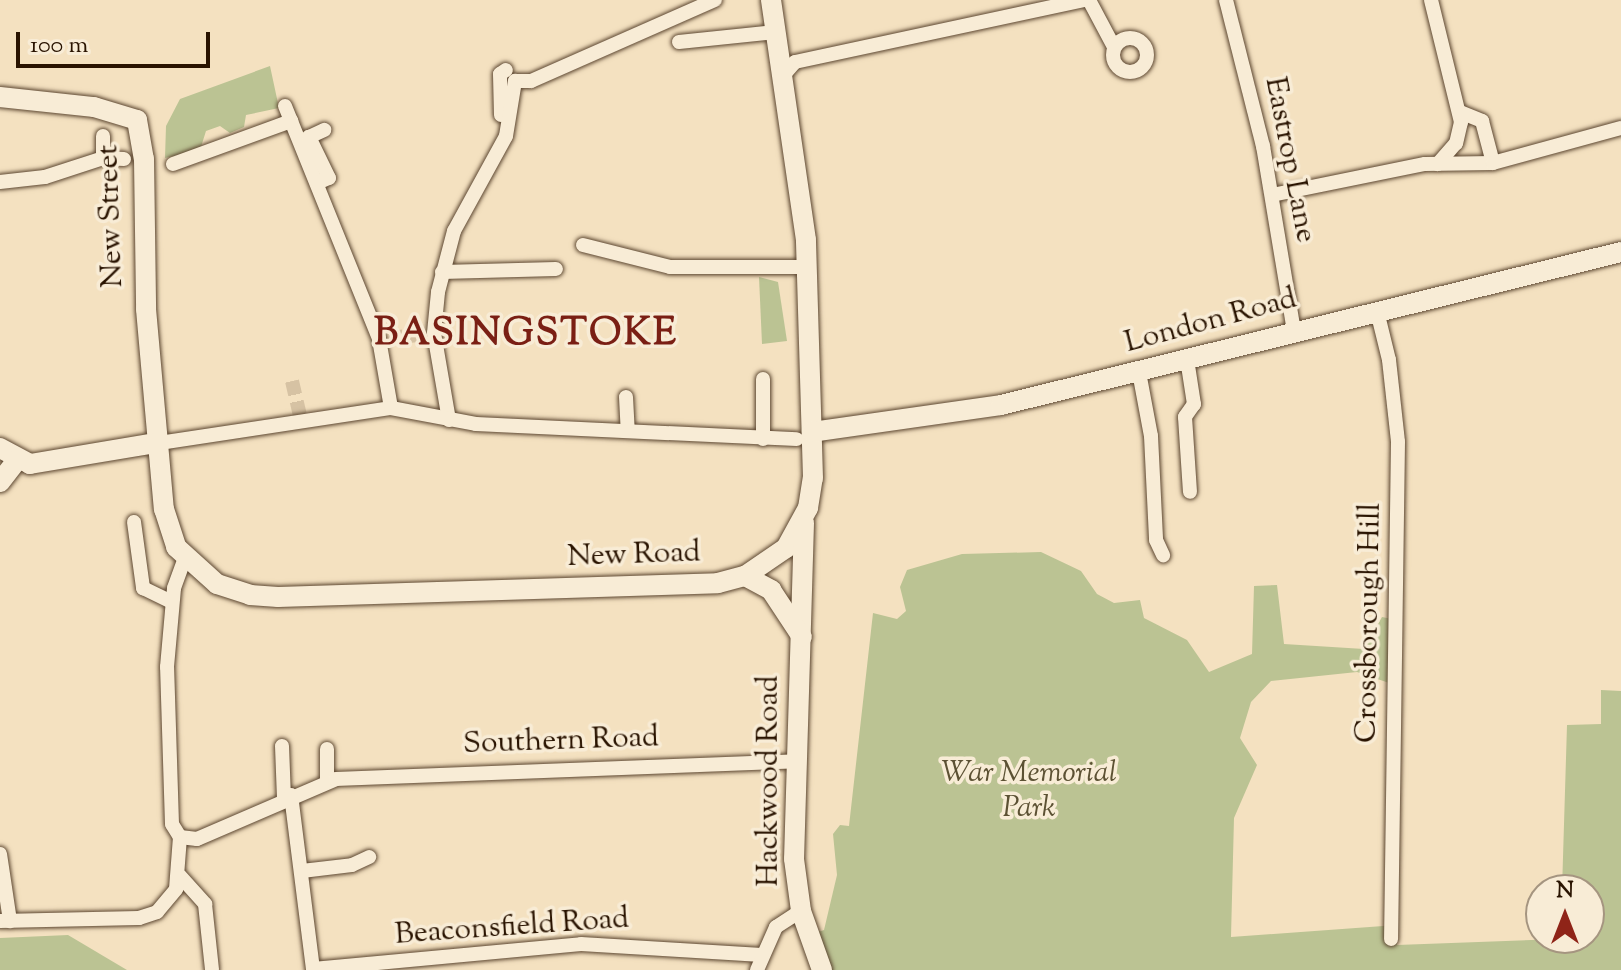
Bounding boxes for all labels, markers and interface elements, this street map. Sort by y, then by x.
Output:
scale bar [20,16,214,66]
text: 100 m [30,29,88,63]
street label: Eastrop Lane [1255,74,1323,246]
street label: New Street [92,144,132,288]
street label: London Road [1121,282,1301,362]
district label: BASINGSTOKE [374,313,678,359]
street label: Crossborough Hill [1350,503,1390,743]
street label: New Road [567,536,701,576]
street label: Hackwood Road [752,675,788,887]
street label: Southern Road [462,721,660,763]
park label: War Memorial Park [941,756,1117,826]
north arrow [1525,874,1605,954]
text: N [1556,876,1574,908]
street label: Beaconsfield Road [394,902,630,954]

